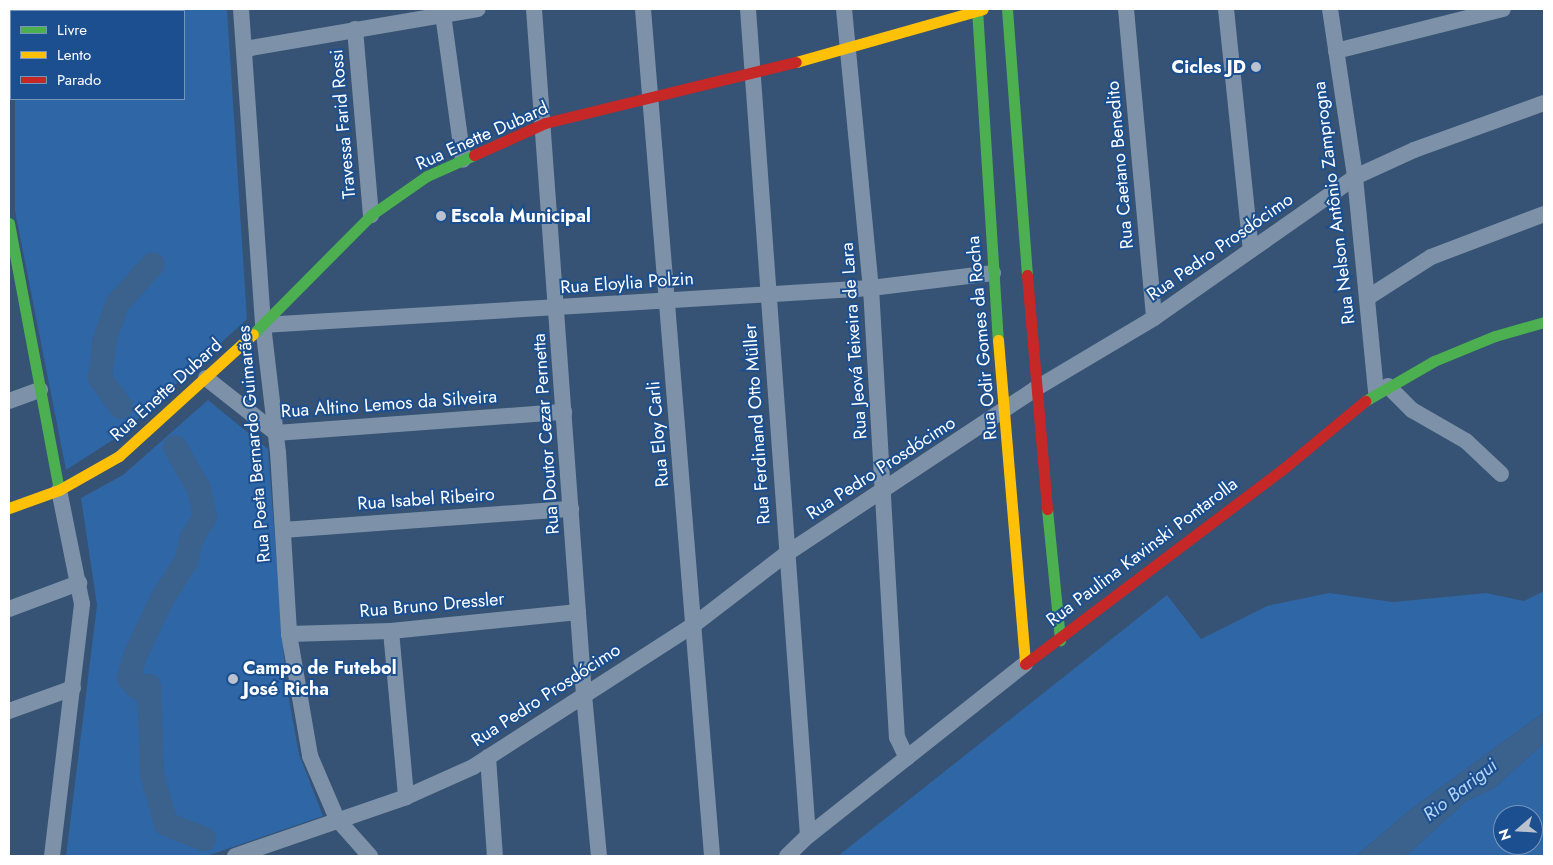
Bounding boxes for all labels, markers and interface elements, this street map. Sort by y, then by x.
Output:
legend [10,10,185,100]
text: Livre [57,19,87,41]
text: Lento [57,44,91,66]
street label: Travessa Farid Rossi [326,48,360,200]
place label: Cicles JD [1172,56,1246,78]
marker: Cicles JD [1250,61,1262,73]
text: Parado [57,69,101,91]
street label: Rua Caetano Benedito [1102,80,1138,250]
street label: Rua Nelson Antônio Zamprogna [1308,80,1360,326]
street label: Rua Enette Dubard [412,97,552,175]
street label: Rua Pedro Prosdócimo [1143,188,1297,306]
place label: Escola Municipal [451,205,591,227]
marker: Escola Municipal [435,210,447,222]
street label: Rua Odir Gomes da Rocha [962,235,1002,441]
street label: Rua Jeová Teixeira de Lara [836,242,872,440]
street label: Rua Eloylia Polzin [560,268,694,298]
street label: Rua Ferdinand Otto Müller [739,323,775,525]
street label: Rua Poeta Bernardo Guimarães [233,325,275,563]
street label: Rua Doutor Cezar Pernetta [528,333,564,535]
street label: Rua Enette Dubard [106,334,226,446]
street label: Rua Eloy Carli [643,380,673,488]
street label: Rua Altino Lemos da Silveira [280,386,498,422]
street label: Rua Pedro Prosdócimo [802,412,960,524]
street label: Rua Paulina Kavinski Pontarolla [1042,473,1242,631]
street label: Rua Isabel Ribeiro [357,483,495,515]
street label: Rua Bruno Dressler [359,588,505,622]
street label: Rua Pedro Prosdócimo [467,639,625,751]
place label: Campo de Futebol José Richa [243,658,397,701]
marker: Campo de Futebol José Richa [227,673,239,685]
water label: Rio Barigui [1418,754,1502,826]
north arrow [1493,805,1543,855]
text: N [1493,826,1516,843]

